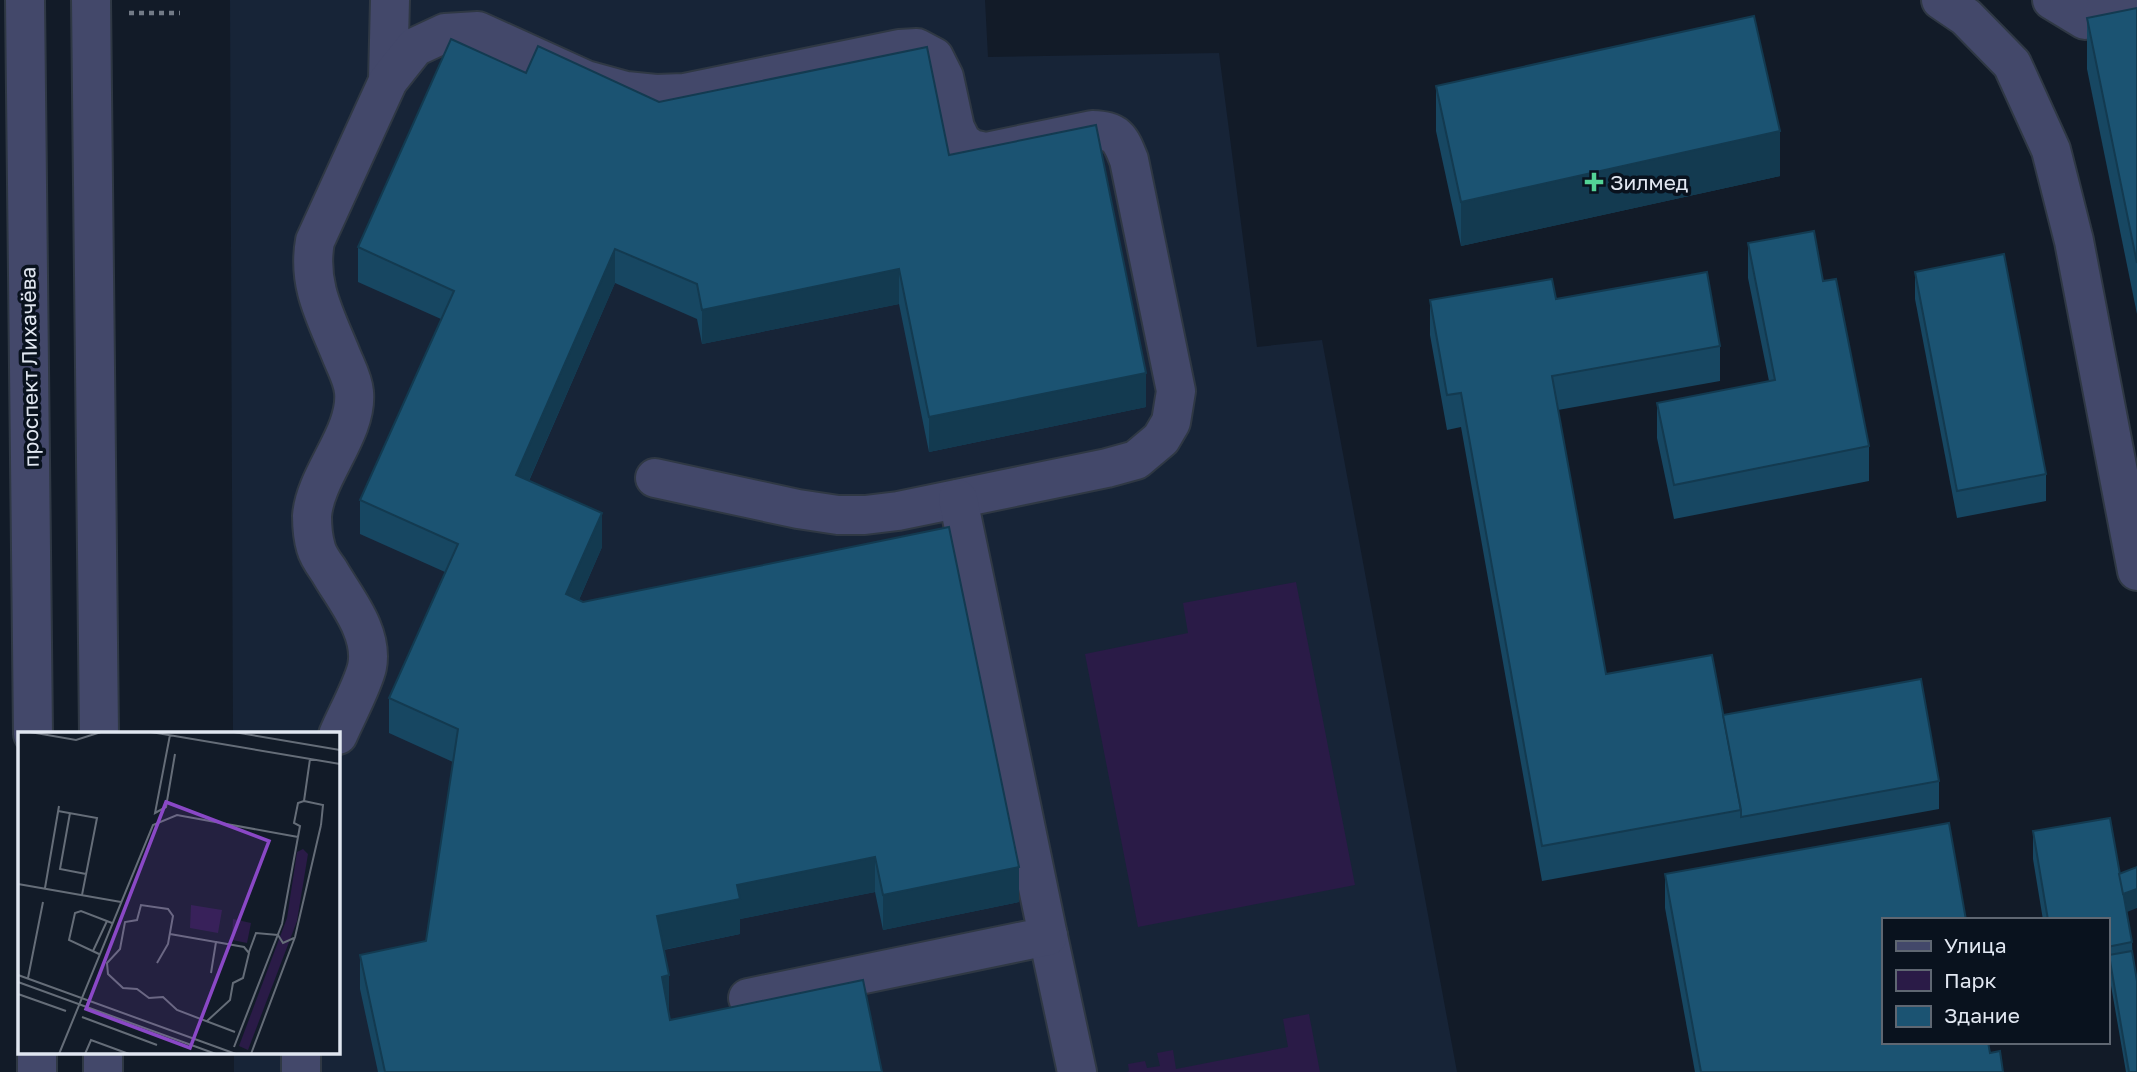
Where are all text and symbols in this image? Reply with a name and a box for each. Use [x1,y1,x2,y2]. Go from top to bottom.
place label: Зилмед [1610,169,1689,195]
marker: Зилмед [1584,172,1604,192]
street label: проспект Лихачёва [14,267,44,467]
inset map [18,732,340,1054]
legend [1882,918,2109,1044]
text: Улица [1944,932,2007,958]
text: Парк [1944,967,1997,993]
text: Здание [1944,1002,2020,1028]

